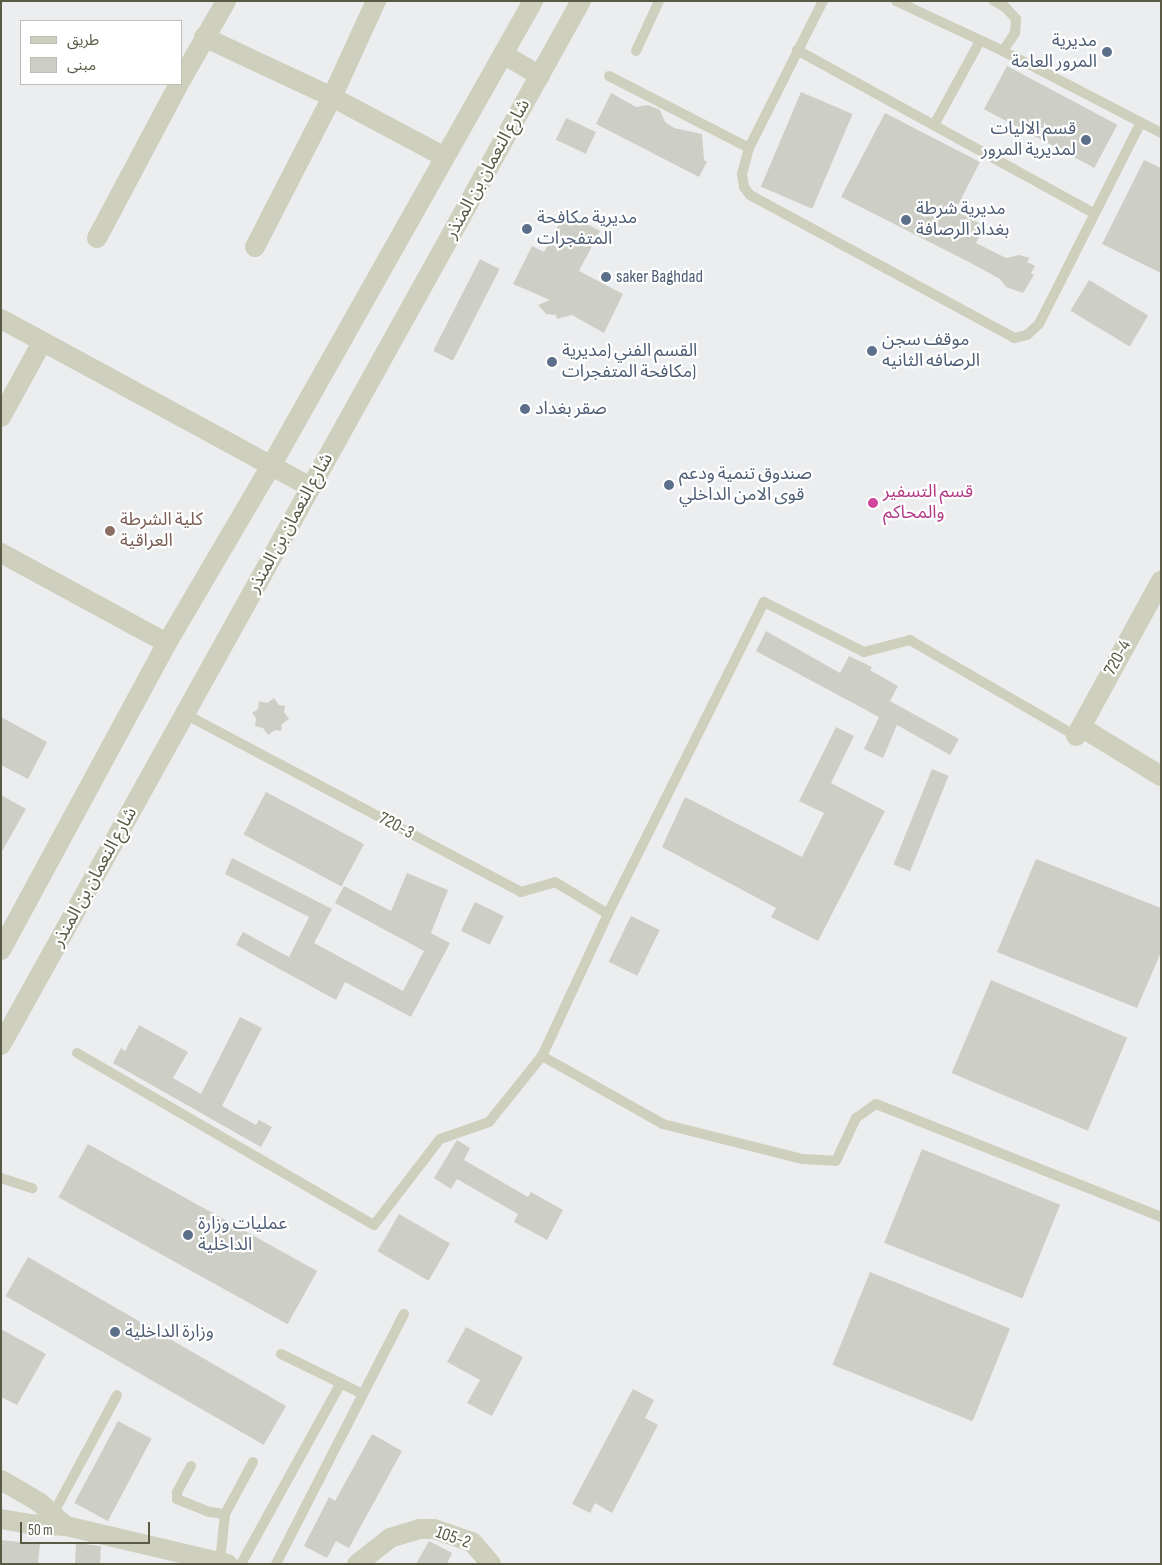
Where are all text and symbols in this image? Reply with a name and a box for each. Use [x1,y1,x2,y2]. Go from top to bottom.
legend [20,20,182,85]
text: طريق [67,31,99,50]
place label: مديرية المرور العامة [1011,31,1097,74]
marker: مديرية المرور العامة [1101,46,1113,58]
text: مبنى [67,56,96,75]
street label: شارع النعمان بن المنذر [441,96,535,242]
place label: قسم الاليات لمديرية المرور [981,119,1076,162]
marker: قسم الاليات لمديرية المرور [1080,134,1092,146]
place label: مديرية شرطة بغداد الرصافة [916,199,1009,242]
place label: مديرية مكافحة المتفجرات [537,208,637,250]
marker: مديرية شرطة بغداد الرصافة [900,214,912,226]
marker: مديرية مكافحة المتفجرات [521,223,533,235]
place label: saker Baghdad [616,266,703,288]
marker: saker Baghdad [600,271,612,283]
place label: موقف سجن الرصافه الثانيه [882,330,980,372]
place label: القسم الفني (مديرية مكافحة المتفجرات) [562,341,697,384]
marker: موقف سجن الرصافه الثانيه [866,345,878,357]
marker: القسم الفني (مديرية مكافحة المتفجرات) [546,356,558,368]
place label: صقر بغداد [535,398,607,420]
marker: صقر بغداد [519,403,531,415]
street label: شارع النعمان بن المنذر [244,450,338,596]
place label: صندوق تنمية ودعم قوى الامن الداخلي [679,464,812,506]
marker: صندوق تنمية ودعم قوى الامن الداخلي [663,479,675,491]
place label: قسم التسفير والمحاكم [883,482,973,524]
marker: قسم التسفير والمحاكم [867,497,879,509]
place label: كلية الشرطة العراقية [120,510,203,552]
marker: كلية الشرطة العراقية [104,525,116,537]
street label: 720-4 [1100,637,1136,679]
street label: شارع النعمان بن المنذر [48,804,142,950]
street label: 720-3 [375,808,417,844]
place label: عمليات وزارة الداخلية [198,1214,287,1256]
marker: عمليات وزارة الداخلية [182,1229,194,1241]
place label: وزارة الداخلية [125,1321,214,1343]
marker: وزارة الداخلية [109,1326,121,1338]
scale bar [22,1512,152,1544]
text: 50 m [28,1521,53,1540]
street label: 105-2 [433,1522,473,1554]

